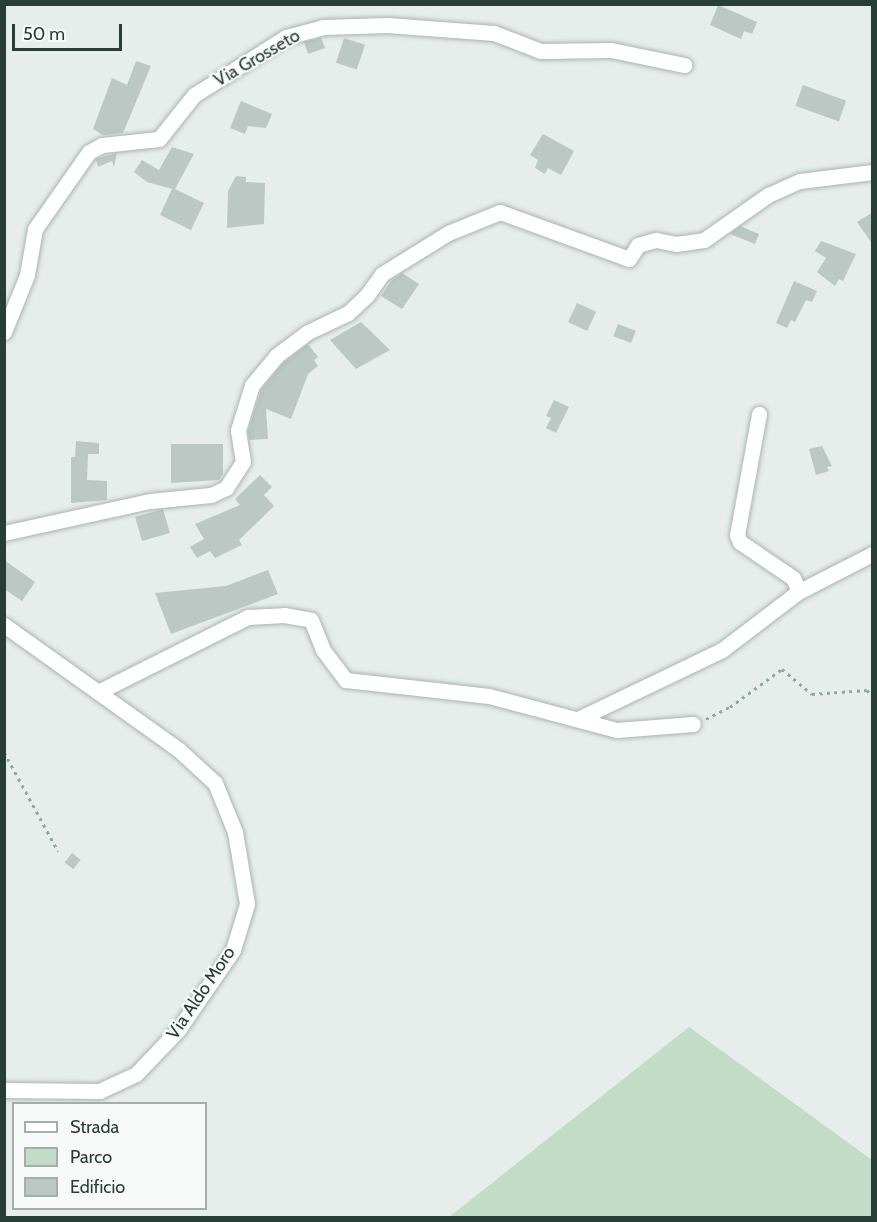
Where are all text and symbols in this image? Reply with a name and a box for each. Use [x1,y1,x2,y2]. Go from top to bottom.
scale bar [15,12,124,50]
text: 50 m [23,23,65,45]
street label: Via Grosseto [210,25,304,91]
street label: Via Aldo Moro [162,943,240,1043]
legend [12,1102,207,1210]
text: Strada [70,1116,119,1138]
text: Parco [70,1146,112,1168]
text: Edificio [70,1176,125,1198]

